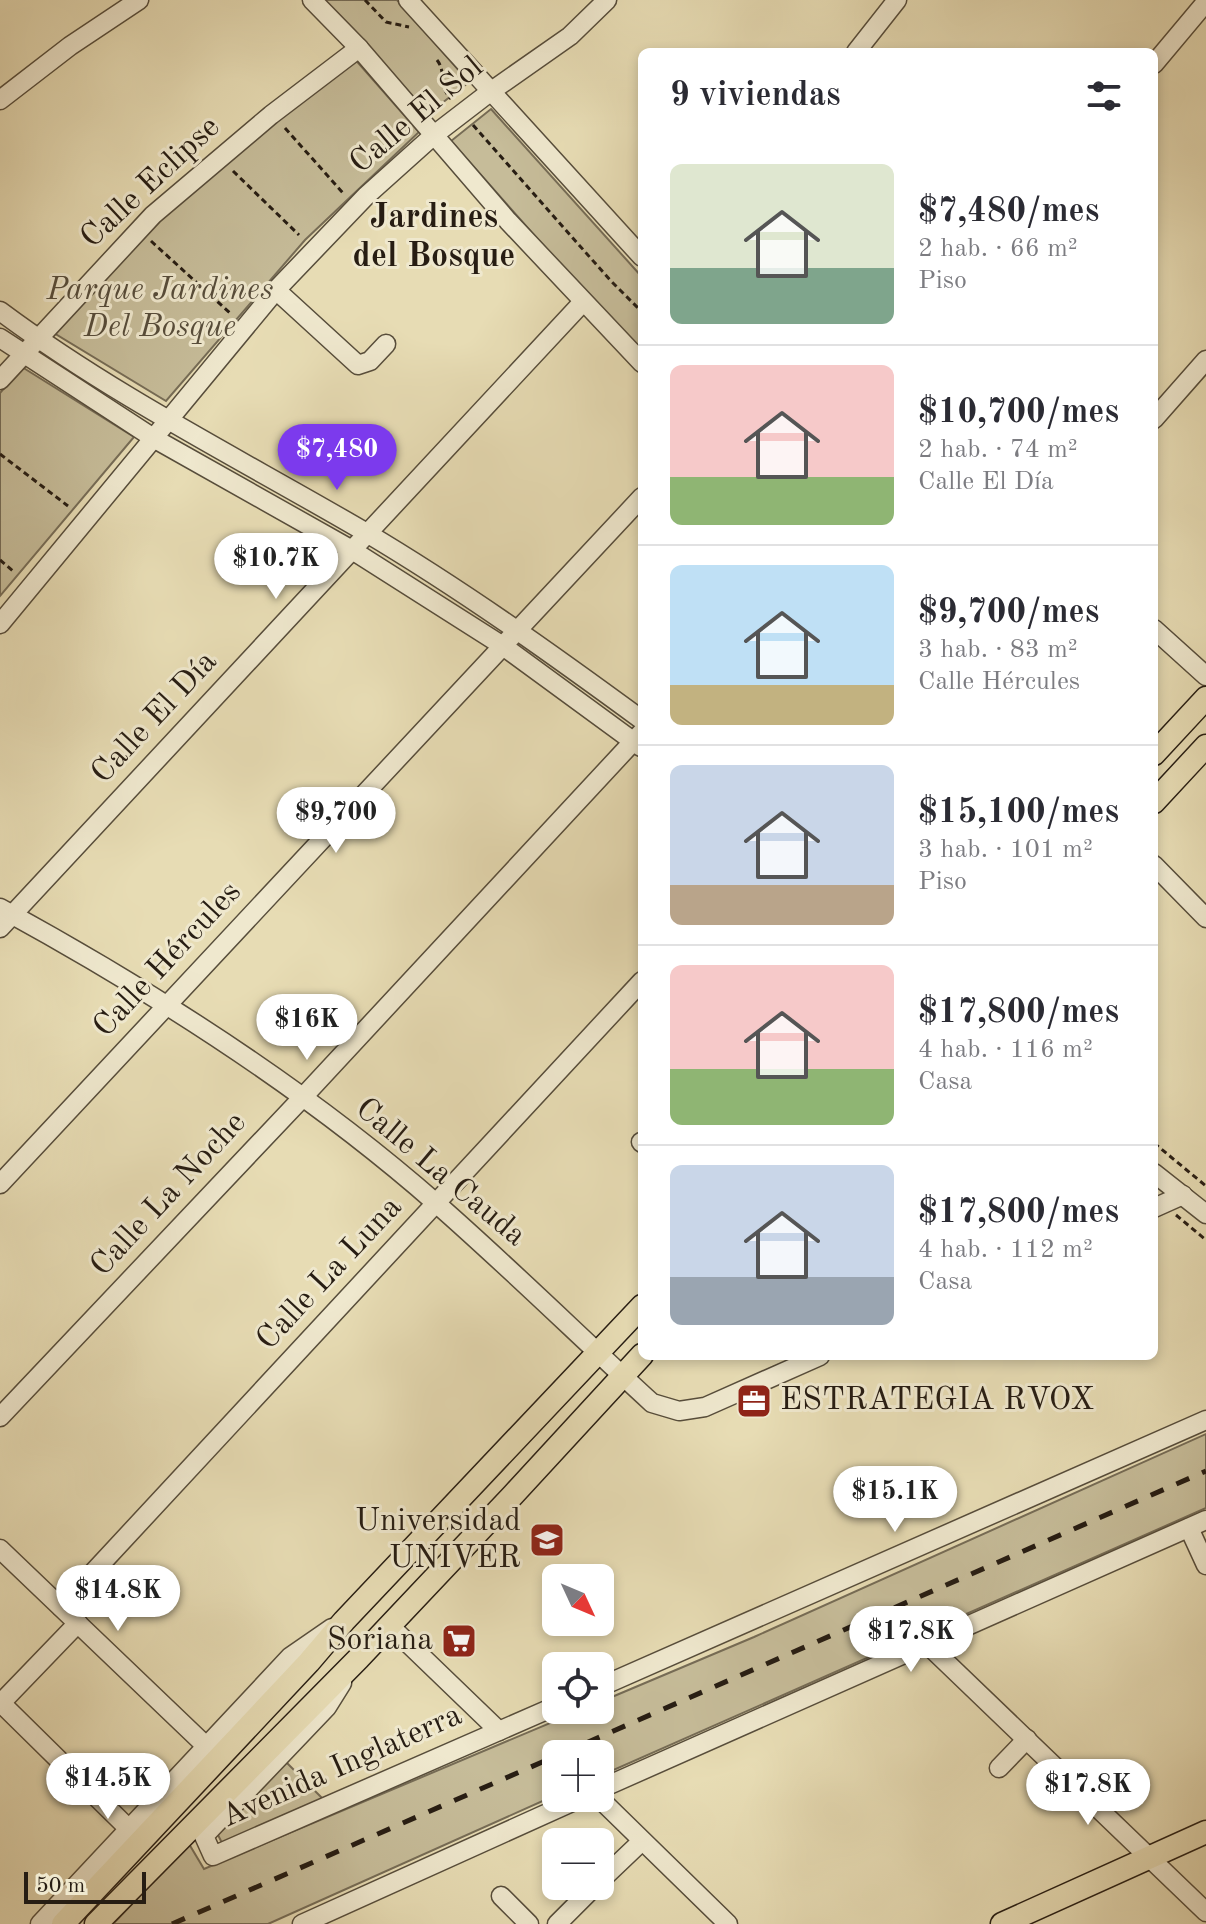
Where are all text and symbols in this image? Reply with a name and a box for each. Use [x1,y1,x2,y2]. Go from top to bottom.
street label: Calle El Sol [345,52,489,180]
icon: filters [1082,74,1126,118]
text: 9 viviendas [670,79,841,113]
street label: Calle Eclipse [75,111,227,255]
text: $7,480/mes [918,195,1099,229]
icon: home [734,196,830,292]
district label: Jardines del Bosque [353,201,515,274]
text: 2 hab. · 66 m² [918,236,1078,262]
text: Piso [918,268,967,294]
park label: Parque Jardines Del Bosque [46,275,273,344]
text: $10,700/mes [918,396,1119,430]
icon: home [734,397,830,493]
pin: $7,480 [272,424,402,492]
text: $7,480 [296,437,378,463]
text: 2 hab. · 74 m² [918,437,1078,463]
text: Calle El Día [918,469,1054,495]
pin: $10.7K [211,533,341,601]
text: $10.7K [232,546,320,572]
text: $9,700/mes [918,596,1099,630]
icon: home [734,597,830,693]
text: 3 hab. · 83 m² [918,637,1078,663]
street label: Calle El Día [86,646,224,790]
text: Calle Hércules [918,669,1080,695]
pin: $9,700 [271,787,401,855]
text: $15,100/mes [918,796,1119,830]
icon: home [734,797,830,893]
text: $9,700 [295,800,377,826]
text: 3 hab. · 101 m² [918,837,1093,863]
text: Piso [918,869,967,895]
street label: Calle Hércules [88,876,248,1044]
pin: $16K [260,994,354,1062]
text: $17,800/mes [918,996,1119,1030]
icon: home [734,997,830,1093]
text: $16K [274,1007,340,1033]
text: 4 hab. · 116 m² [918,1037,1093,1063]
text: Casa [918,1069,972,1095]
street label: Calle La Cauda [349,1093,531,1253]
street label: Calle La Noche [85,1107,253,1283]
street label: Calle La Luna [251,1191,409,1357]
text: $17,800/mes [918,1196,1119,1230]
icon: home [734,1197,830,1293]
text: 4 hab. · 112 m² [918,1237,1093,1263]
text: Casa [918,1269,972,1295]
office icon: ESTRATEGIA RVOX [735,1382,773,1420]
place label: ESTRATEGIA RVOX [780,1385,1094,1417]
pin: $15.1K [830,1466,960,1534]
text: $15.1K [851,1479,939,1505]
place label: Universidad UNIVER [355,1506,521,1575]
school or university icon: Universidad UNIVER [528,1521,566,1559]
north arrow [542,1564,614,1636]
map controls [542,1564,614,1900]
pin: $14.8K [53,1565,183,1633]
text: $14.8K [74,1578,162,1604]
pin: $17.8K [846,1606,976,1674]
text: $17.8K [867,1619,955,1645]
supermarket icon: Soriana [440,1622,478,1660]
place label: Soriana [327,1625,433,1657]
button: locate [542,1652,614,1724]
street label: Avenida Inglaterra [217,1700,467,1834]
button: + [542,1740,614,1812]
pin: $14.5K [43,1753,173,1821]
pin: $17.8K [1023,1759,1153,1827]
text: $14.5K [64,1766,152,1792]
text: $17.8K [1044,1772,1132,1798]
button: − [542,1828,614,1900]
scale bar [24,1868,146,1904]
text: 50 m [36,1875,85,1897]

